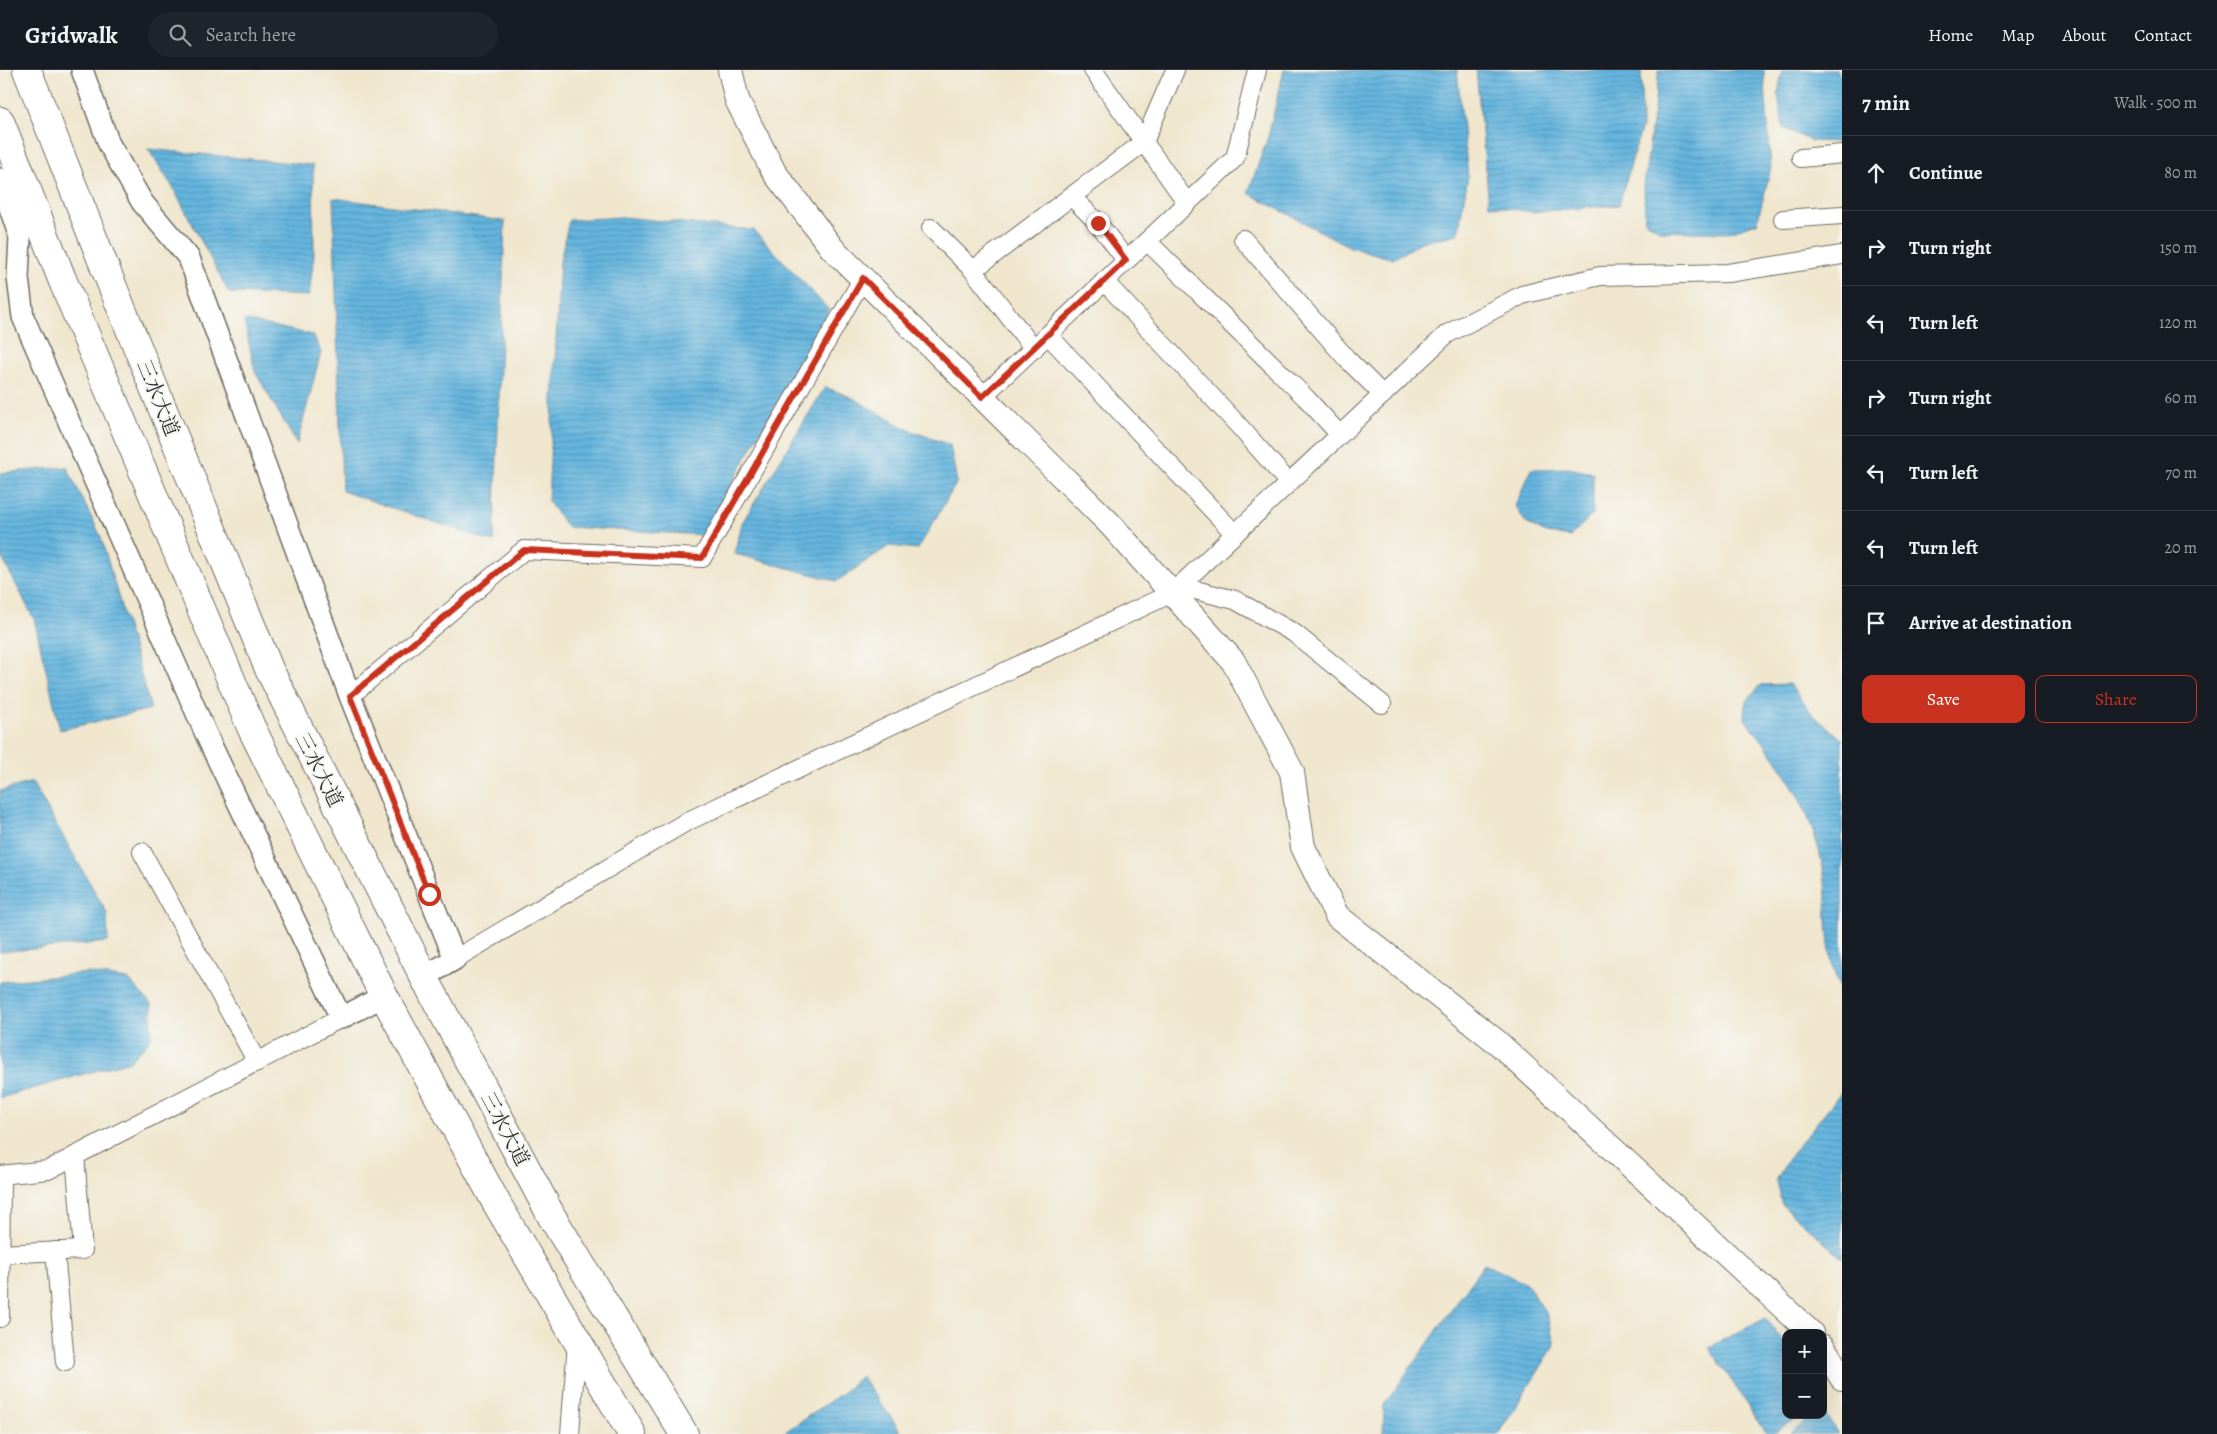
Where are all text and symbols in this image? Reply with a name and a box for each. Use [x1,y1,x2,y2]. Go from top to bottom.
search box [148,12,498,57]
text: Gridwalk [25,19,118,51]
icon: search [166,21,194,49]
text: Search here [206,22,296,48]
text: Home [1928,23,1973,47]
text: Map [2001,23,2034,47]
text: About [2062,23,2106,47]
text: Contact [2134,23,2192,47]
text: 7 min [1862,89,1910,117]
text: Walk · 500 m [2114,92,2197,114]
icon: ahead [1862,159,1890,187]
text: Continue [1909,160,1983,186]
text: 80 m [2164,162,2197,184]
route end [1087,212,1110,235]
icon: right [1862,234,1890,262]
text: Turn right [1909,235,1991,261]
text: 150 m [2160,237,2197,259]
icon: left [1862,309,1890,337]
text: Turn left [1909,310,1978,336]
text: 120 m [2159,312,2197,334]
street label: 三水大道 [130,356,186,440]
icon: right [1862,384,1890,412]
text: Turn right [1909,385,1991,411]
text: 60 m [2165,387,2197,409]
icon: left [1862,459,1890,487]
text: Turn left [1909,460,1978,486]
text: 70 m [2165,462,2197,484]
icon: left [1862,534,1890,562]
text: Turn left [1909,535,1978,561]
text: 20 m [2164,537,2197,559]
icon: arrive [1862,609,1890,637]
text: Arrive at destination [1909,610,2072,636]
button: Save [1862,675,2025,723]
button: Share [2035,675,2197,723]
street label: 三水大道 [289,728,349,812]
route start [418,883,441,906]
street label: 三水大道 [474,1087,536,1171]
map controls [1782,1329,1827,1419]
button: + [1782,1329,1827,1374]
button: − [1782,1374,1827,1419]

